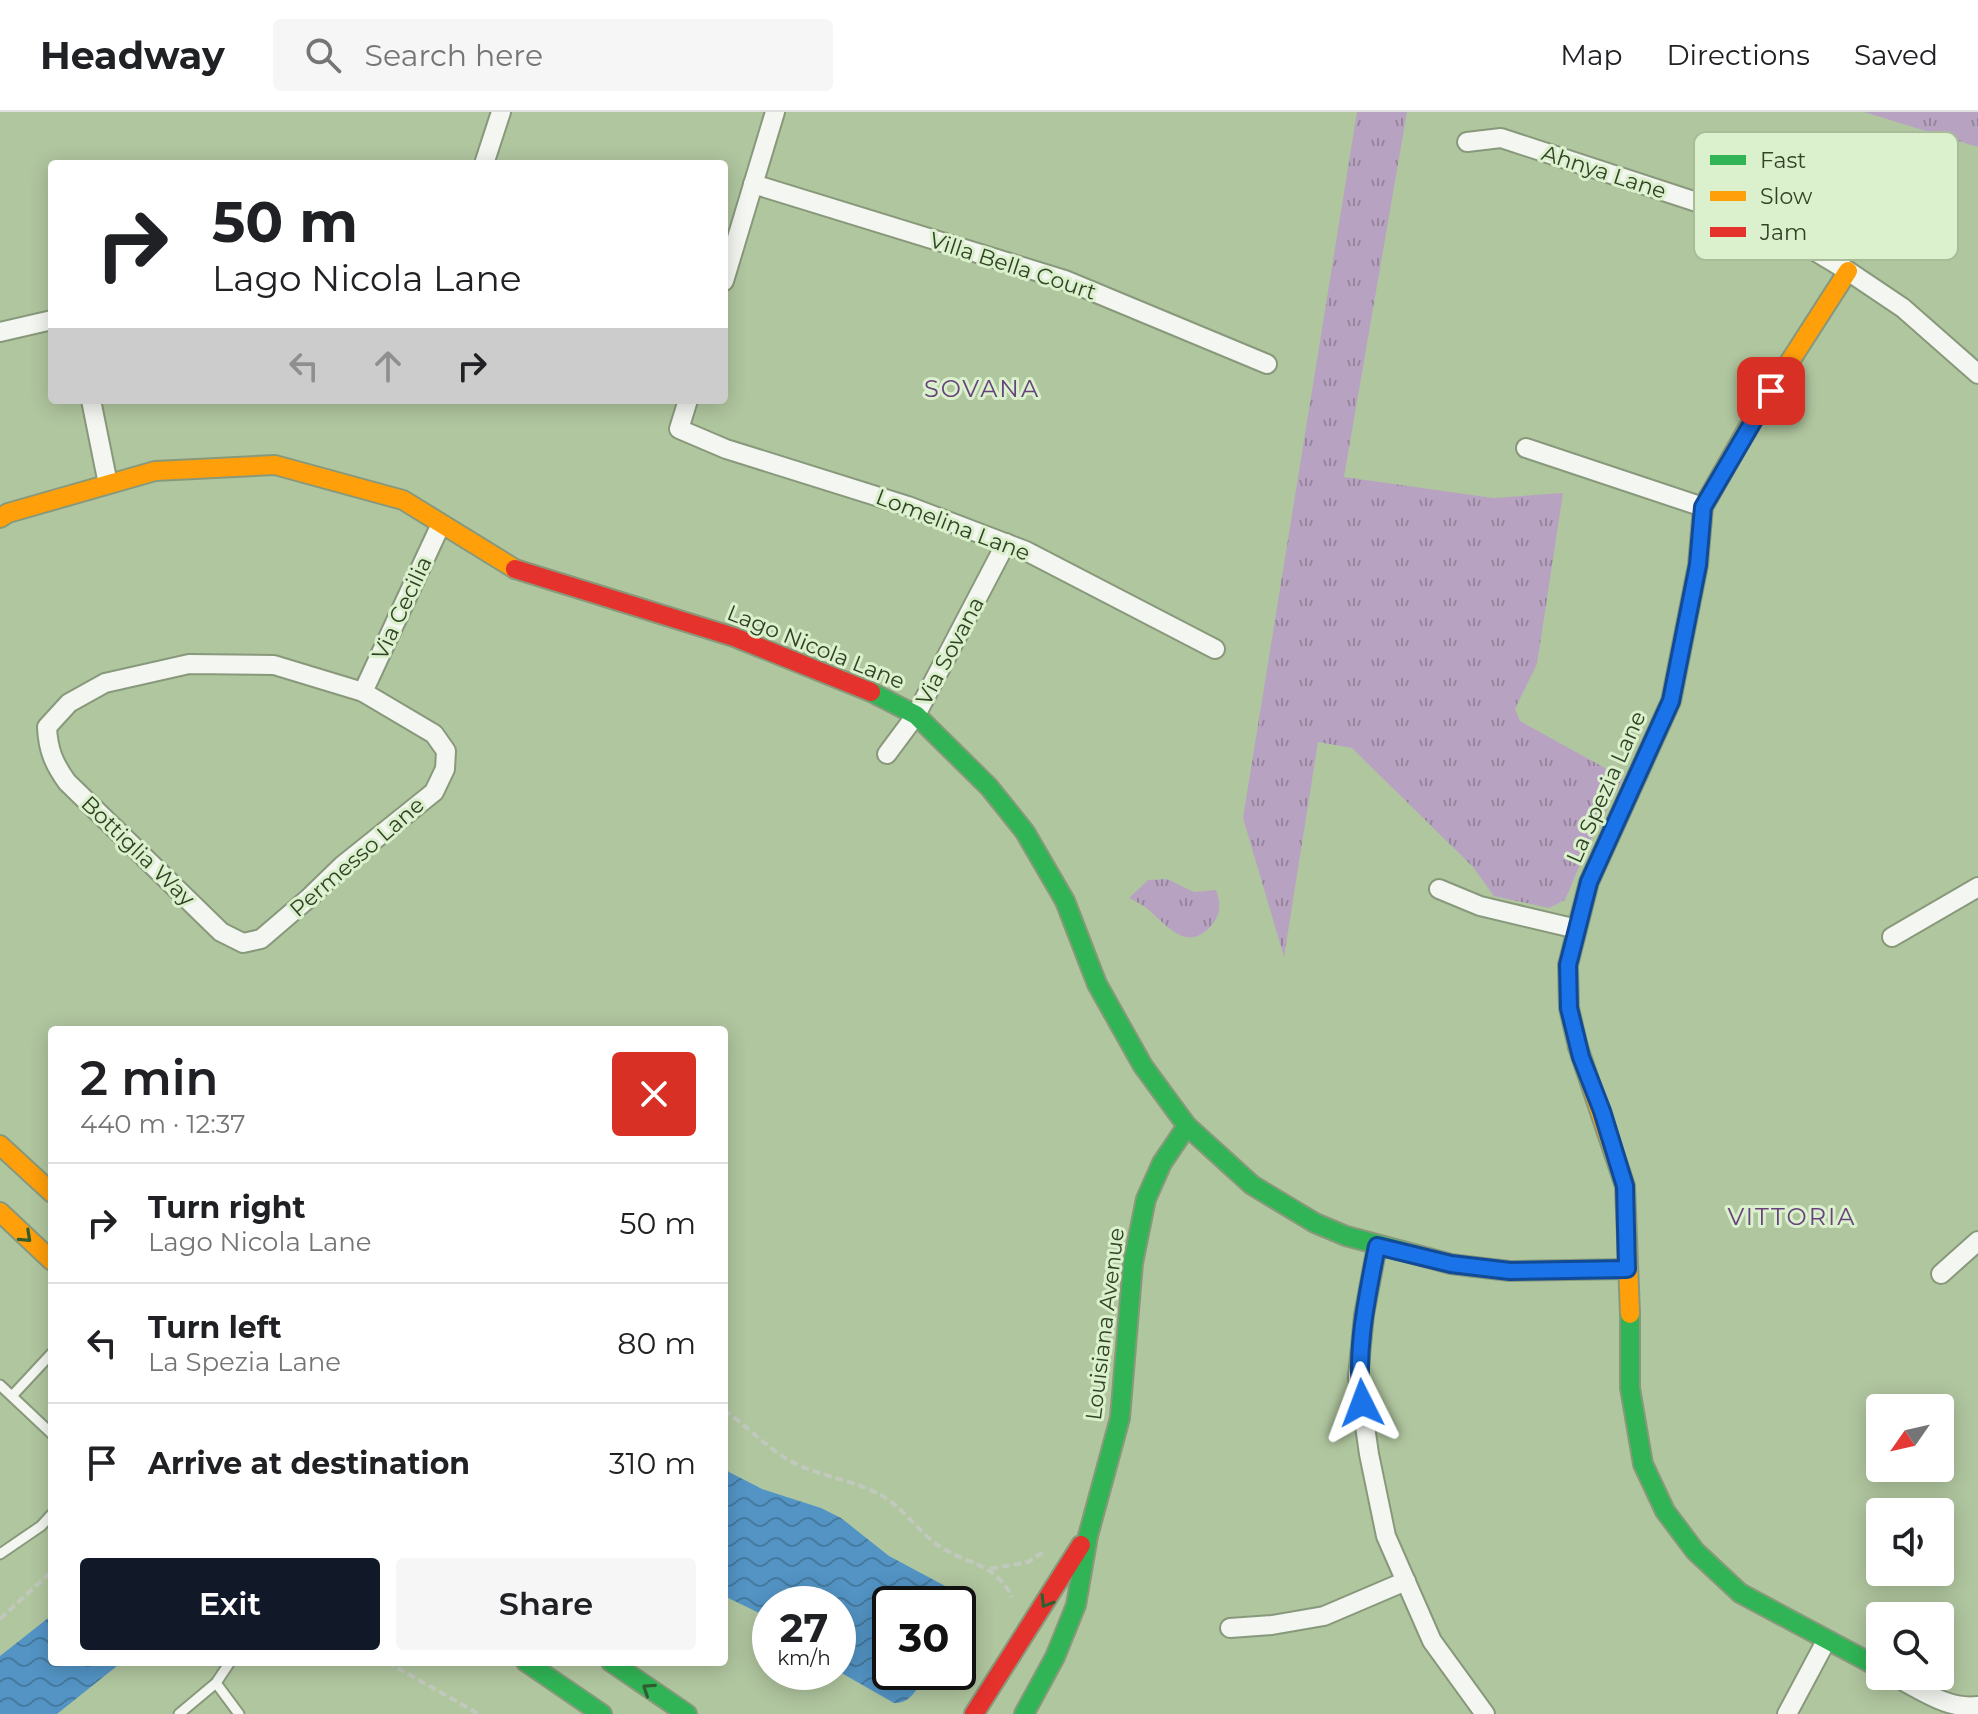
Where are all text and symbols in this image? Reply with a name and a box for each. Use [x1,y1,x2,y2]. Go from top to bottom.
search box [273,19,833,91]
text: Headway [40,32,225,79]
icon: search [301,33,345,77]
text: Search here [365,37,543,74]
text: Map [1560,38,1622,72]
text: Directions [1666,38,1810,72]
text: Saved [1854,38,1938,72]
legend [1694,132,1958,260]
street label: Ahnya Lane [1538,139,1670,205]
text: Fast [1760,147,1806,174]
text: Slow [1760,183,1813,210]
text: 50 m [212,188,358,256]
icon: right [80,192,184,296]
text: Jam [1759,219,1807,246]
street label: Villa Bella Court [926,226,1100,306]
text: Lago Nicola Lane [212,256,521,300]
icon: left [282,344,326,388]
icon: ahead [366,344,410,388]
icon: right [450,344,494,388]
pin [1737,357,1805,425]
icon: arrive [1749,369,1793,413]
district label: SOVANA [924,374,1040,403]
street label: Lomelina Lane [872,483,1034,567]
street label: Via Cecilia [366,552,438,664]
street label: Via Sovana [910,592,990,710]
street label: Lago Nicola Lane [723,599,909,695]
street label: La Spezia Lane [1560,707,1652,867]
street label: Bottiglia Way [76,790,200,912]
street label: Permesso Lane [284,791,430,923]
text: 2 min [80,1049,218,1107]
button: close [612,1052,696,1136]
text: 440 m · 12:37 [80,1108,245,1140]
text: Turn right [148,1189,305,1226]
icon: right [80,1201,124,1245]
district label: VITTORIA [1727,1202,1857,1231]
text: 50 m [619,1205,696,1242]
text: Lago Nicola Lane [148,1226,372,1258]
street label: Louisiana Avenue [1080,1226,1130,1422]
one-way arrow [17,1227,31,1242]
text: Turn left [148,1309,281,1346]
icon: left [80,1321,124,1365]
text: 80 m [617,1325,696,1362]
text: La Spezia Lane [148,1346,341,1378]
position arrow [1320,1361,1404,1445]
north arrow [1866,1394,1954,1482]
map controls [1866,1394,1954,1690]
icon: arrive [80,1441,124,1485]
text: Arrive at destination [148,1445,470,1482]
text: 310 m [609,1445,696,1482]
button: sound [1866,1498,1954,1586]
button: Exit [80,1558,380,1650]
button: Share [396,1558,696,1650]
speed limit sign: 30 [872,1586,976,1690]
one-way arrow [1041,1593,1056,1607]
button: search [1866,1602,1954,1690]
text: 27 [780,1603,828,1652]
text: km/h [777,1646,831,1670]
one-way arrow [643,1683,657,1698]

